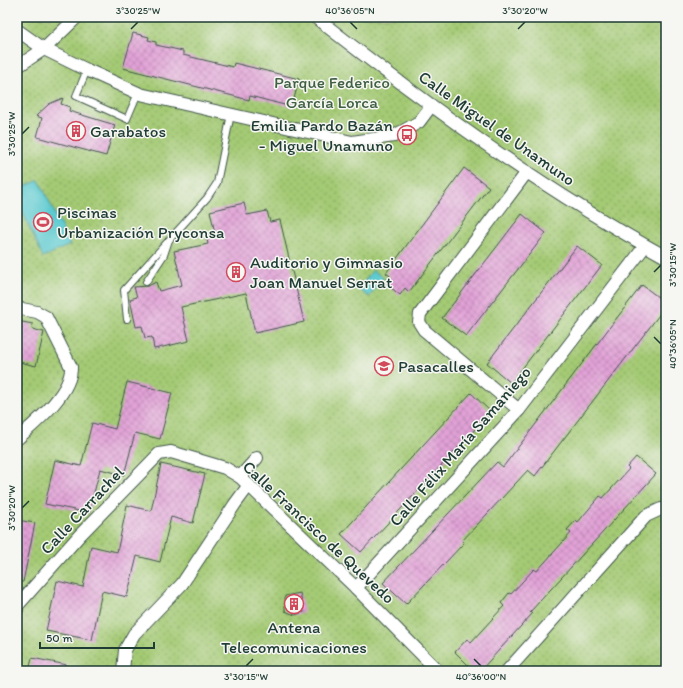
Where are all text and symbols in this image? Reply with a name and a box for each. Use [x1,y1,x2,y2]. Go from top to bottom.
text: 3°30'25"W [116,4,161,17]
text: 40°36'05"N [325,4,375,17]
text: 3°30'20"W [502,4,548,17]
street label: Calle Miguel de Unamuno [415,66,579,190]
park label: Parque Federico García Lorca [274,72,390,112]
text: 3°30'25"W [5,111,18,156]
place label: Emilia Pardo Bazán - Miguel Unamuno [251,115,393,155]
building icon: Garabatos [65,120,87,142]
place label: Garabatos [90,121,166,141]
bus stop icon: Emilia Pardo Bazán - Miguel Unamuno [396,124,418,146]
place label: Piscinas Urbanización Pryconsa [57,202,224,242]
sports icon: Piscinas Urbanización Pryconsa [32,211,54,233]
text: 3°30'15"W [666,243,679,287]
place label: Auditorio y Gimnasio Joan Manuel Serrat [250,252,403,292]
building icon: Auditorio y Gimnasio Joan Manuel Serrat [225,261,247,283]
text: 40°36'05"N [666,319,679,369]
school or university icon: Pasacalles [373,355,395,377]
place label: Pasacalles [398,356,474,376]
street label: Calle Félix María Samaniego [385,362,535,530]
street label: Calle Francisco de Quevedo [239,456,399,608]
street label: Calle Carrachel [36,462,128,558]
text: 3°30'20"W [5,485,18,531]
building icon: Antena Telecomunicaciones [283,593,305,615]
place label: Antena Telecomunicaciones [221,617,367,657]
scale bar [40,624,154,650]
text: 50 m [46,631,72,645]
text: 3°30'15"W [224,670,268,683]
text: 40°36'00"N [456,670,506,683]

